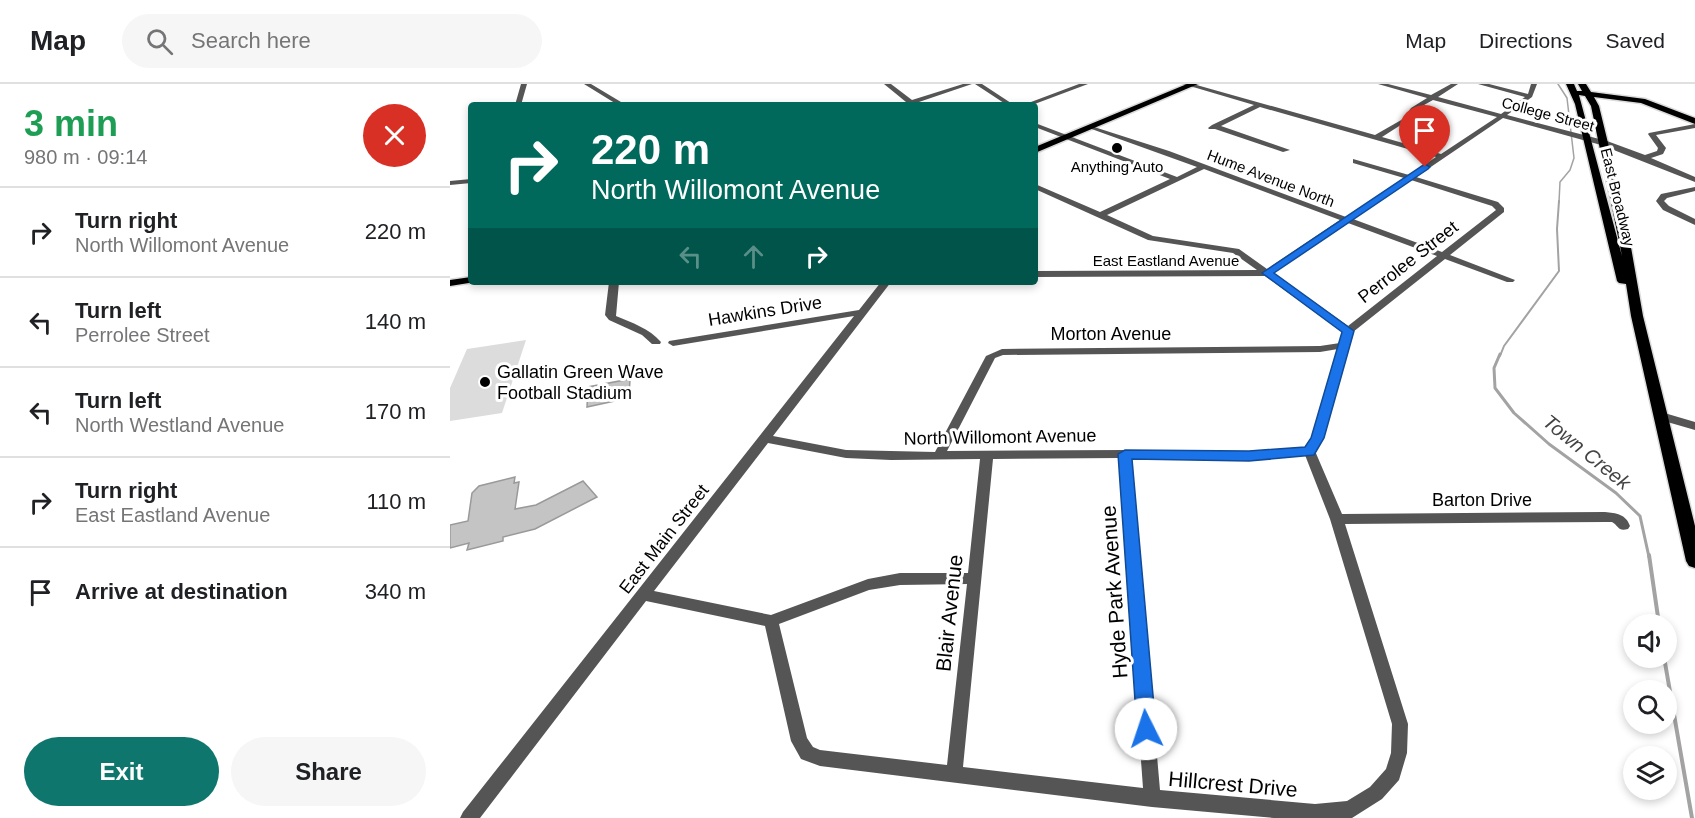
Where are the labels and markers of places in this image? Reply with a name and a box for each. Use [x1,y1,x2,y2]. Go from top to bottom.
pin [1399,105,1450,167]
marker: Anything Auto [1110,141,1124,155]
place label: Anything Auto [1071,158,1163,175]
place label: Gallatin Green Wave Football Stadium [497,362,663,403]
marker: Gallatin Green Wave Football Stadium [478,375,492,389]

